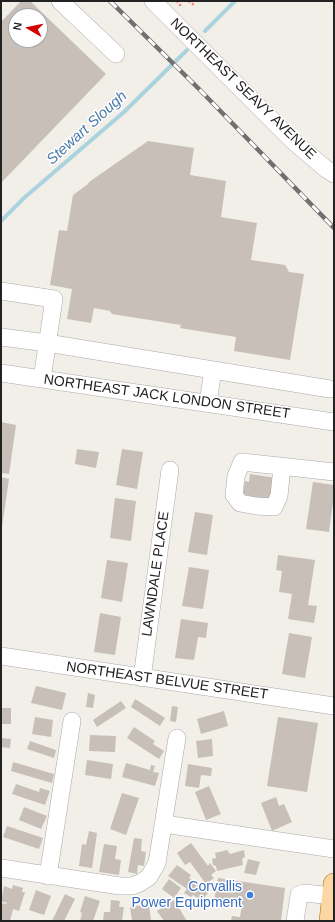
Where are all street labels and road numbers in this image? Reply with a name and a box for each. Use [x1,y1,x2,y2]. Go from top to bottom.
street label: NORTHEAST SEAVY AVENUE [167,15,319,163]
street label: NORTHEAST JACK LONDON STREET [43,371,291,423]
street label: LAWNDALE PLACE [139,510,173,638]
street label: NORTHEAST BELVUE STREET [65,659,269,703]

